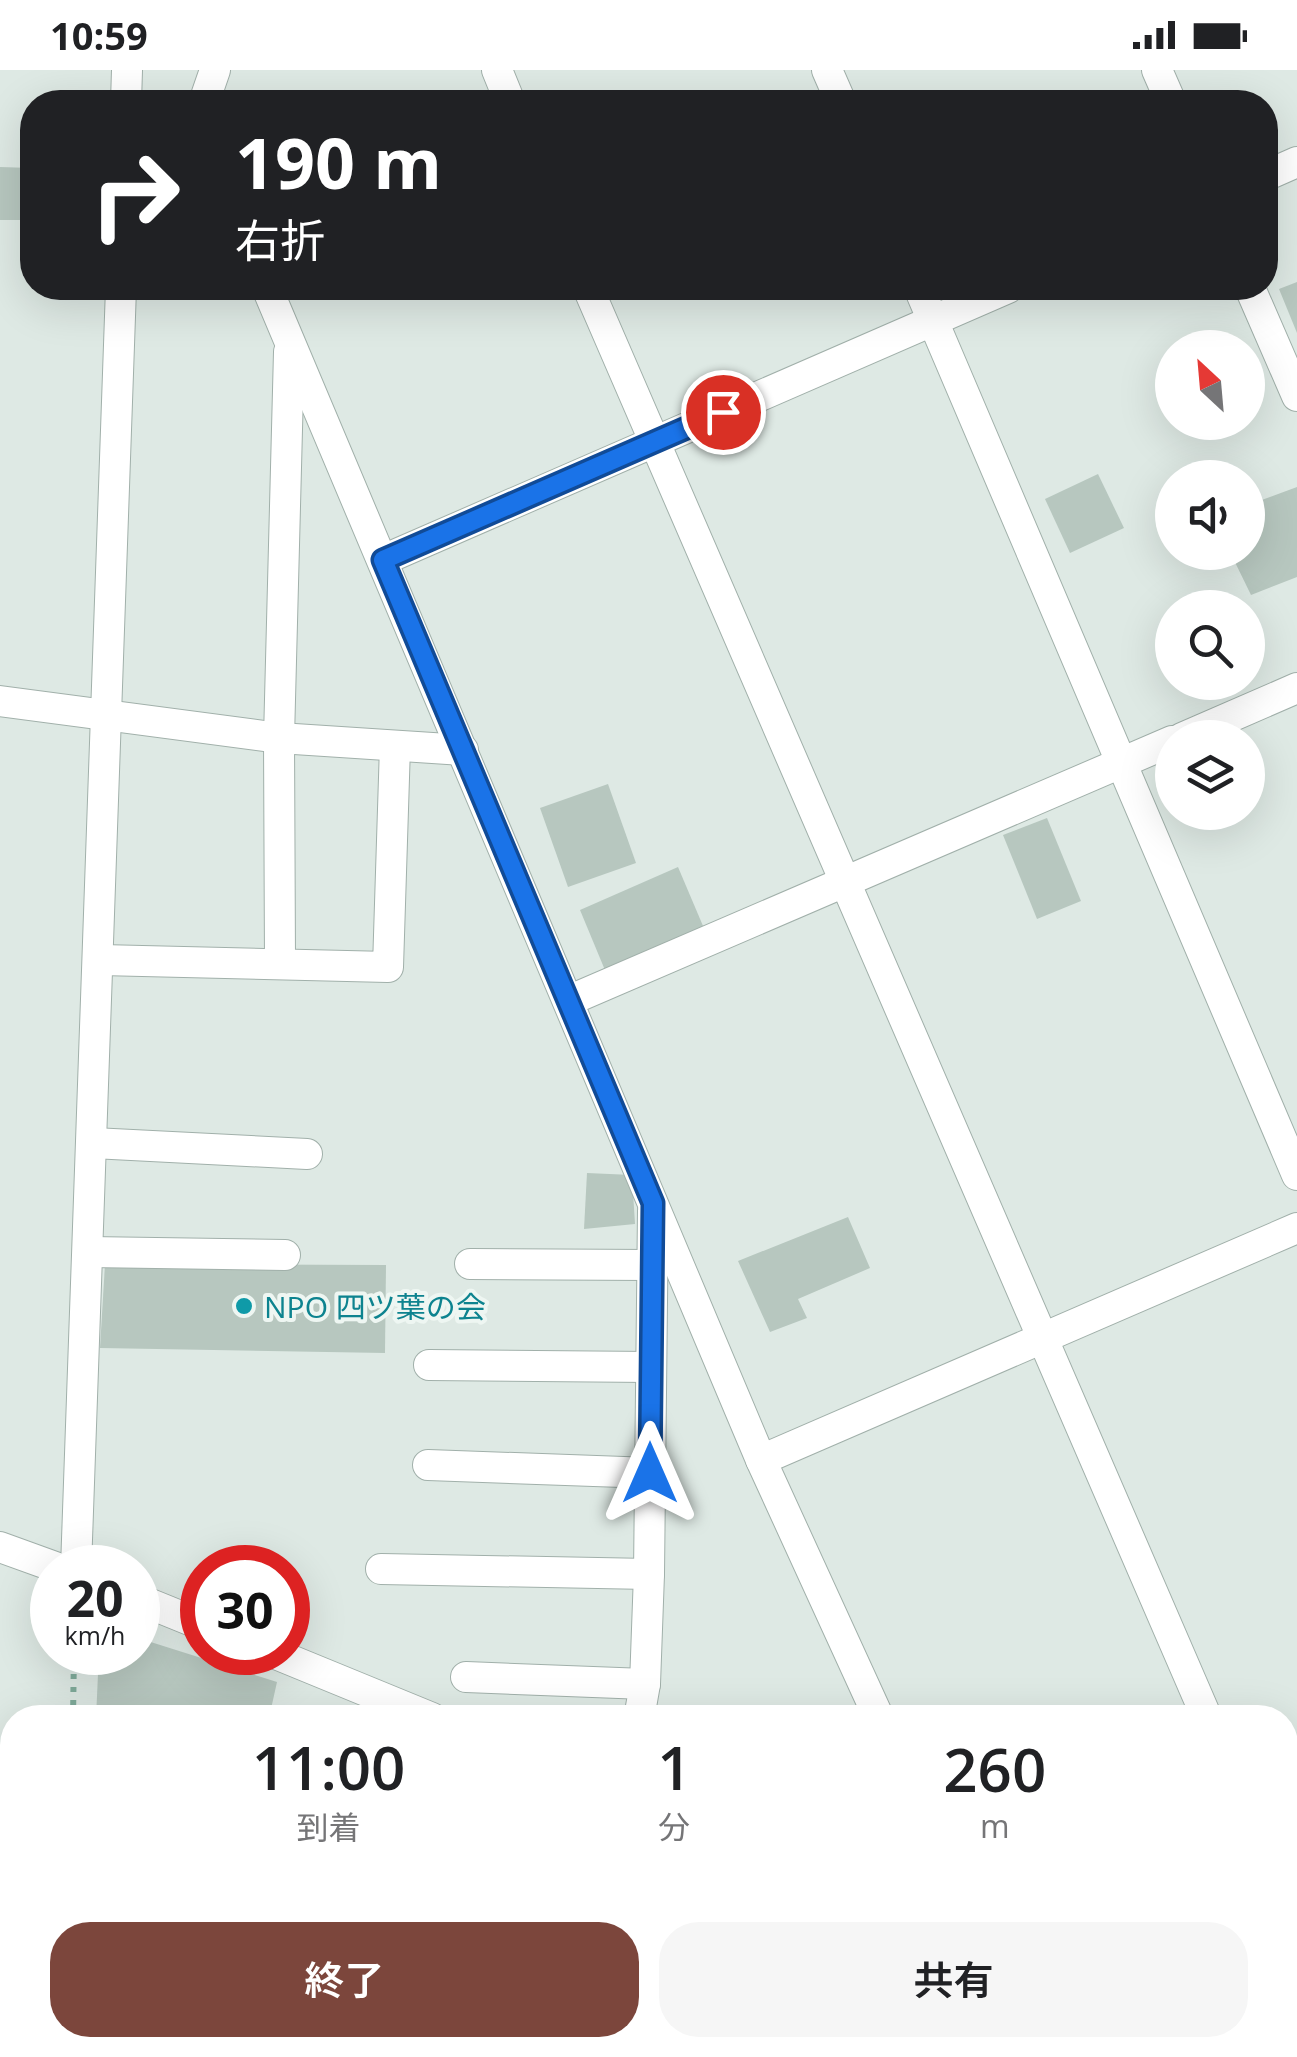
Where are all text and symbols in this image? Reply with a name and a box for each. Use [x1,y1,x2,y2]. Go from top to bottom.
text: 10:59 [50,9,148,61]
text: 190 m [235,114,442,210]
icon: right [70,130,200,260]
text: 右折 [235,209,325,270]
north arrow [1155,330,1265,440]
map controls [1155,330,1265,830]
pin [681,370,766,455]
icon: arrive [696,385,751,440]
button: sound [1155,460,1265,570]
button: search [1155,590,1265,700]
button: layers [1155,720,1265,830]
place label: NPO 四ツ葉の会 [264,1286,486,1327]
marker: NPO 四ツ葉の会 [233,1295,255,1317]
position arrow [598,1421,702,1525]
speed limit sign: 30 [180,1545,310,1675]
text: 20 [66,1564,124,1632]
text: km/h [65,1618,125,1652]
text: 11:00 [252,1726,405,1808]
text: 1 [657,1726,692,1808]
text: 260 [943,1728,1046,1810]
text: m [980,1804,1010,1847]
text: 到着 [297,1805,361,1848]
text: 分 [658,1805,690,1848]
button: 終了 [50,1922,639,2037]
button: 共有 [659,1922,1248,2037]

